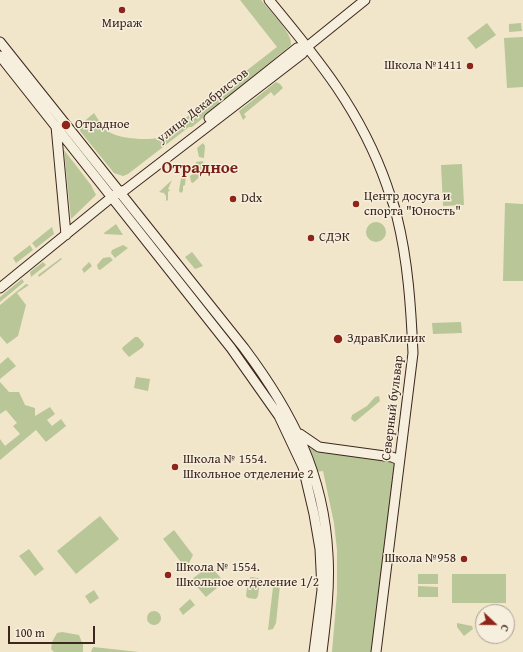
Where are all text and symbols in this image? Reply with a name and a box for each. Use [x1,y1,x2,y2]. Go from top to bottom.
marker: Мираж [117,5,127,15]
place label: Мираж [102,16,142,32]
place label: Школа №1411 [384,58,462,74]
marker: Школа №1411 [465,61,475,71]
street label: улица Декабристов [154,65,252,147]
place label: Отрадное [75,117,130,133]
marker: Отрадное [60,119,72,131]
district label: Отрадное [162,159,238,179]
place label: Центр досуга и спорта "Юность" [364,189,461,220]
place label: Ddx [241,191,262,207]
marker: Ddx [228,194,238,204]
marker: Центр досуга и спорта "Юность" [351,199,361,209]
place label: СДЭК [319,230,350,246]
marker: СДЭК [306,233,316,243]
place label: ЗдравКлиник [347,331,425,347]
marker: ЗдравКлиник [332,333,344,345]
street label: Северный бульвар [379,354,407,462]
place label: Школа № 1554. Школьное отделение 2 [183,452,314,483]
marker: Школа № 1554. Школьное отделение 2 [170,462,180,472]
place label: Школа №958 [384,551,456,567]
marker: Школа №958 [459,554,469,564]
place label: Школа № 1554. Школьное отделение 1/2 [176,560,319,591]
marker: Школа № 1554. Школьное отделение 1/2 [163,570,173,580]
north arrow [475,604,515,644]
scale bar [10,618,97,644]
text: С [497,622,514,634]
text: 100 m [15,624,45,641]

